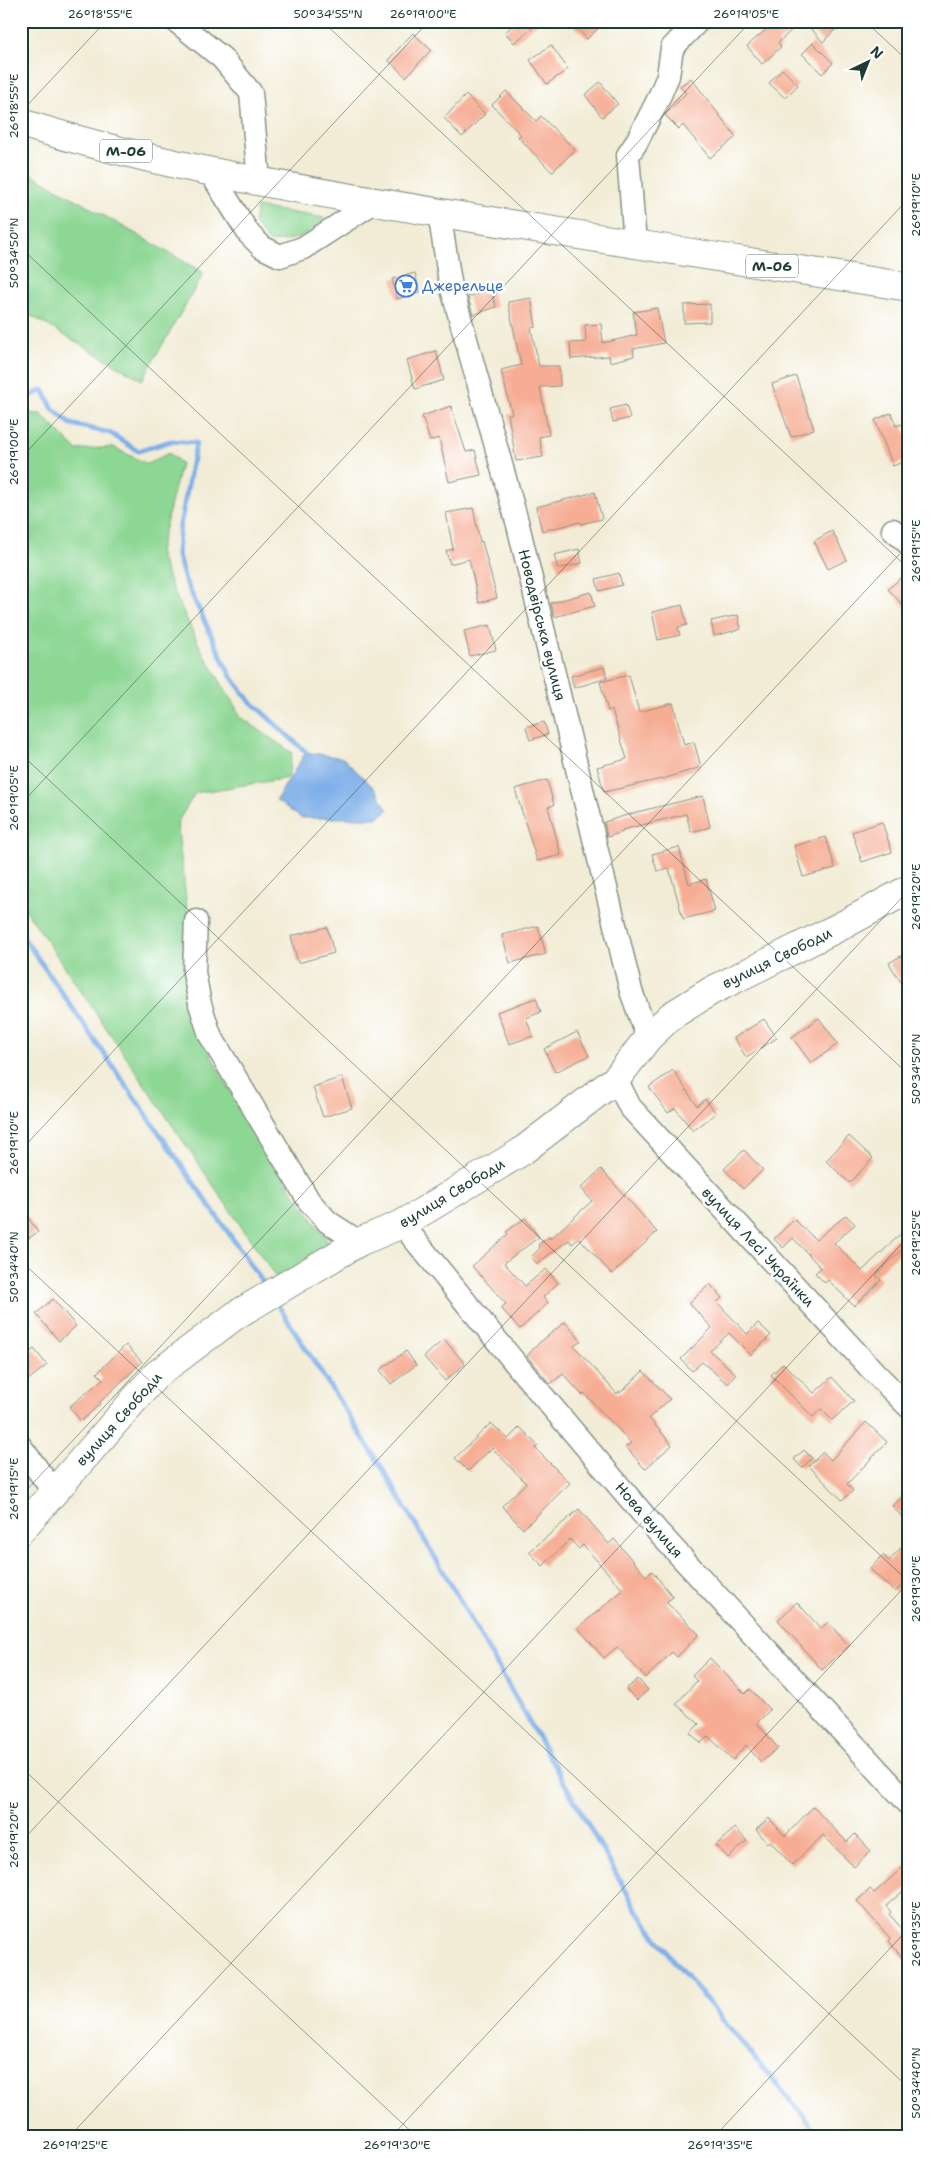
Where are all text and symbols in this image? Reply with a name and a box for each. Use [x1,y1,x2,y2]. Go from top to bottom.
text: 26°18'55"E [67,6,133,22]
text: 50°34'55"N [293,6,363,22]
text: 26°19'00"E [389,6,457,22]
text: 26°19'05"E [713,6,779,22]
north arrow [842,38,892,88]
text: N [867,42,887,63]
text: 26°18'55"E [6,73,22,139]
road number: М-06 [100,140,152,162]
text: 26°19'10"E [908,173,924,237]
text: 50°34'50"N [6,218,22,288]
road number: М-06 [746,255,798,278]
supermarket icon: Джерельце [394,274,418,298]
place label: Джерельце [422,276,504,296]
text: 26°19'00"E [6,418,22,486]
text: 26°19'15"E [908,520,924,582]
street label: Новодвірська вулиця [513,547,571,703]
text: 26°19'05"E [6,765,22,831]
text: 26°19'20"E [908,864,924,930]
street label: вулиця Свободи [719,923,836,993]
text: 50°34'50"N [908,1034,924,1104]
text: 26°19'10"E [6,1111,22,1175]
street label: вулиця Свободи [395,1153,509,1232]
street label: вулиця Лесі Українки [697,1183,819,1311]
text: 26°19'25"E [908,1210,924,1276]
text: 50°34'40"N [6,1231,22,1303]
street label: вулиця Свободи [71,1368,167,1470]
text: 26°19'15"E [6,1458,22,1520]
street label: Нова вулиця [610,1478,688,1562]
text: 26°19'30"E [908,1555,924,1623]
text: 26°19'20"E [6,1802,22,1868]
text: 26°19'35"E [908,1901,924,1967]
text: 50°34'40"N [908,2047,924,2119]
text: 26°19'25"E [42,2137,108,2153]
text: 26°19'30"E [363,2137,431,2153]
text: 26°19'35"E [687,2137,753,2153]

